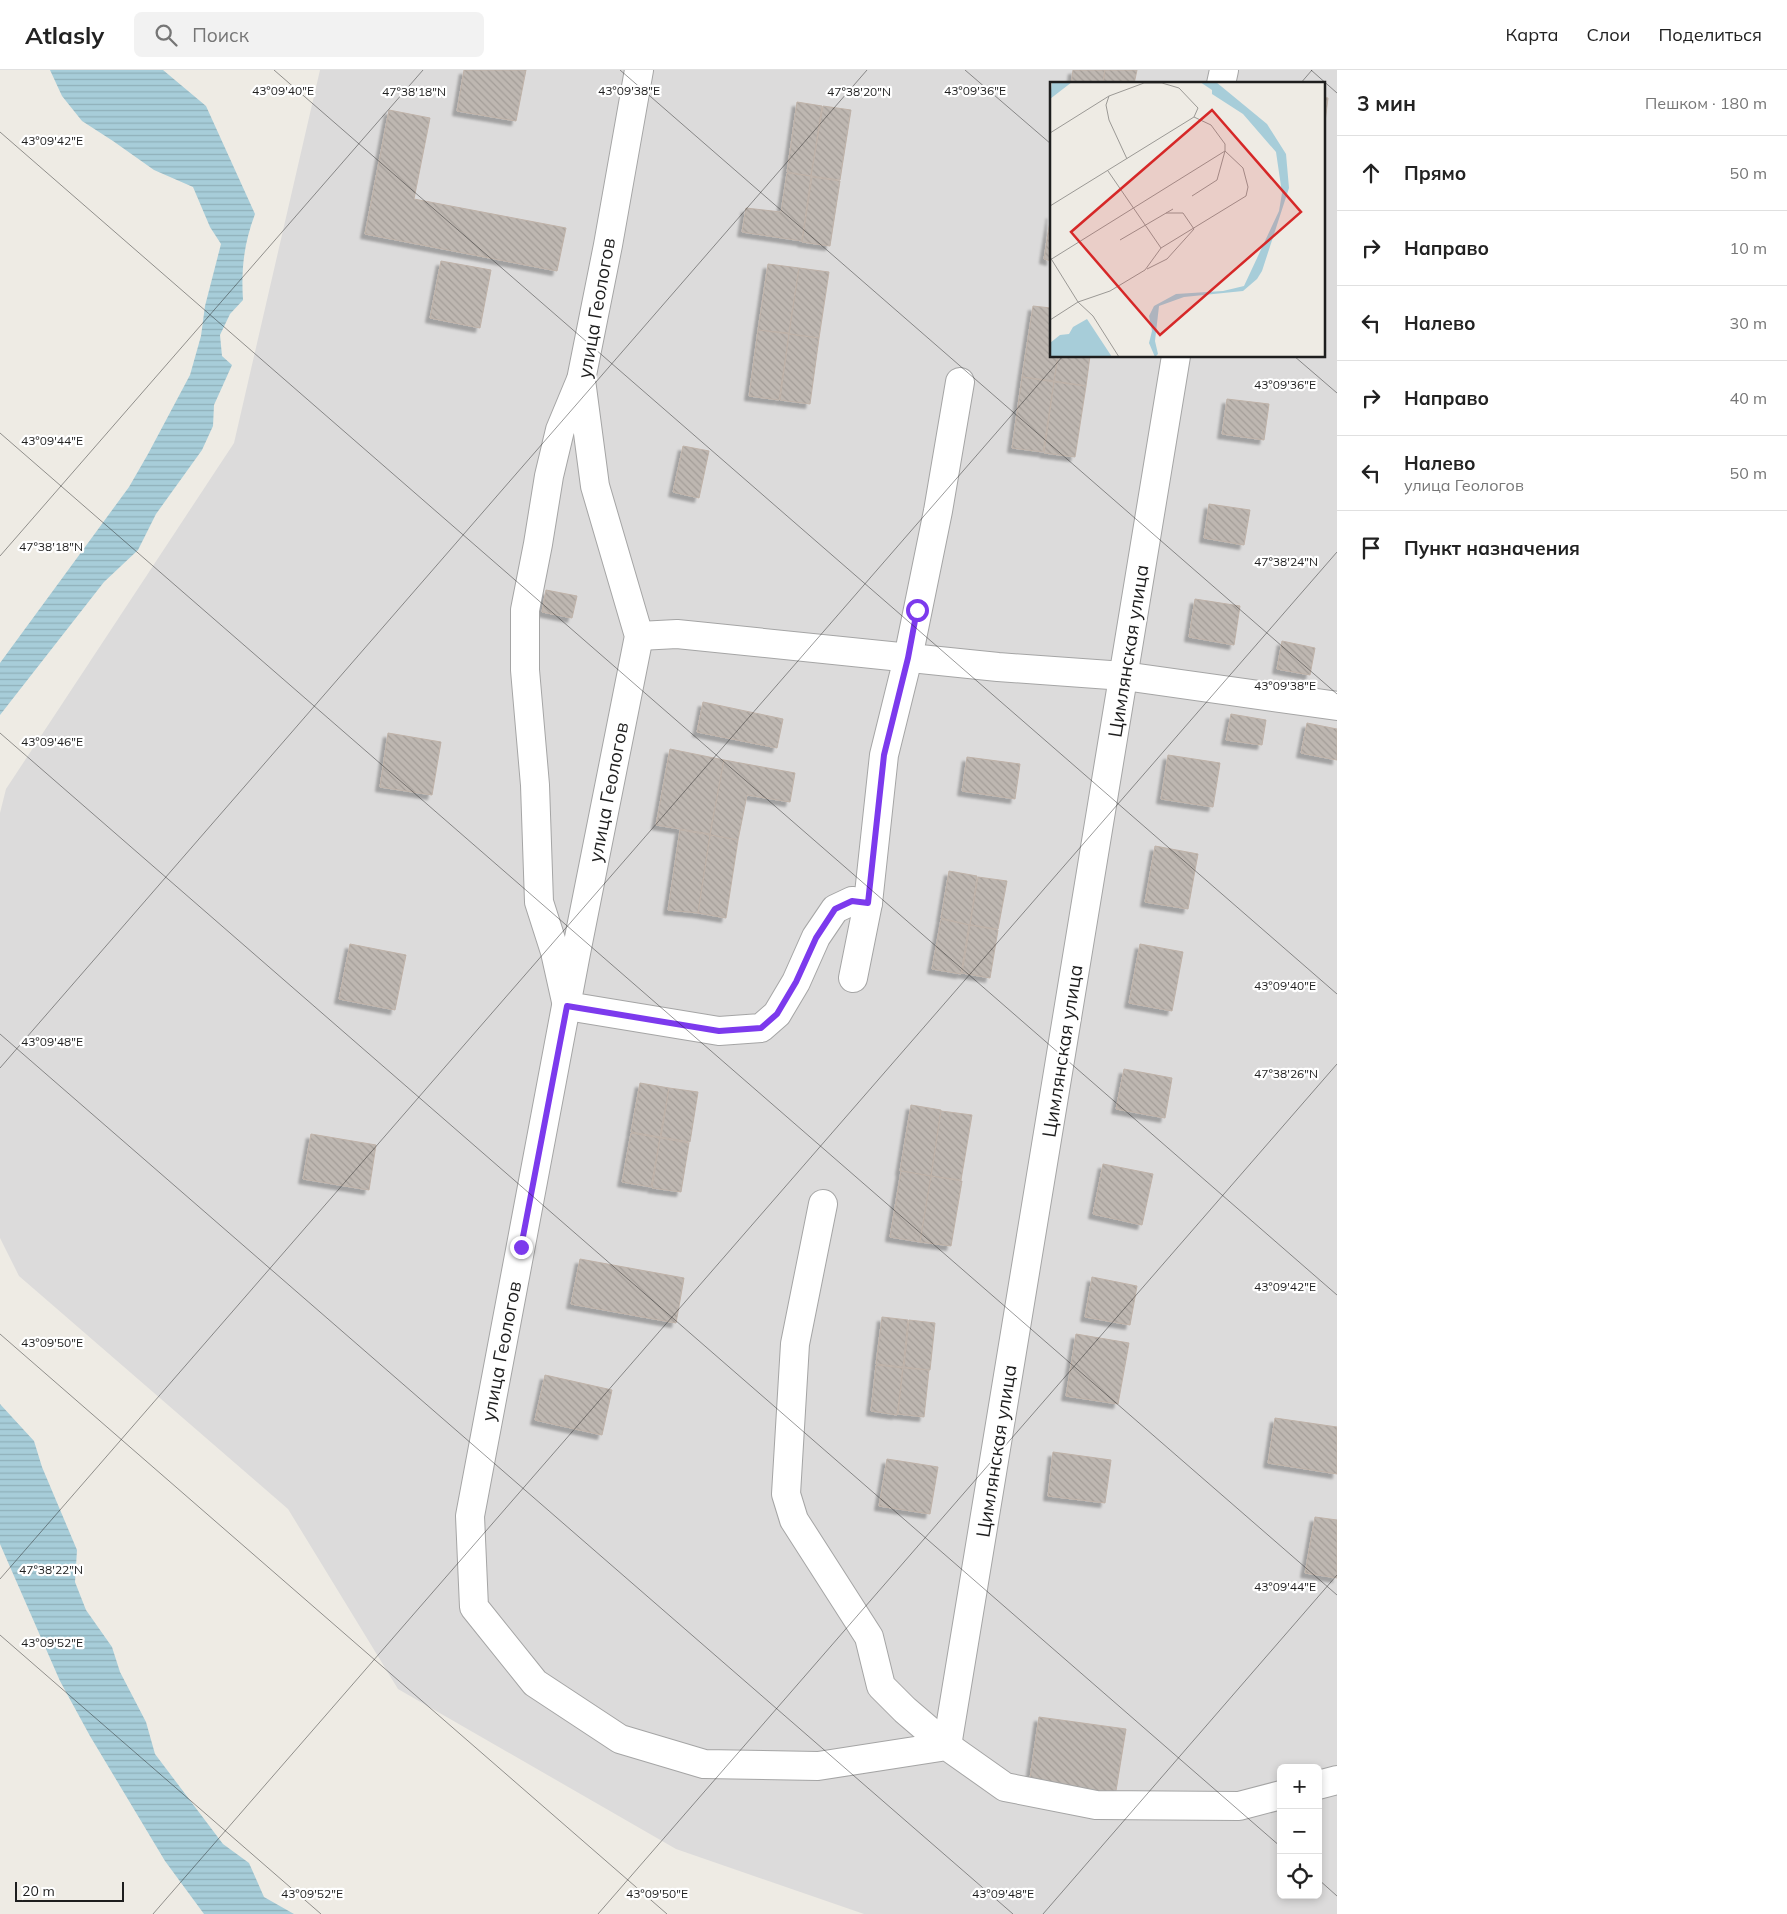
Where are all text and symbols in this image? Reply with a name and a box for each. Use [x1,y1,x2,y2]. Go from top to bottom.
search box [134,12,484,57]
text: Atlasly [25,20,104,50]
icon: search [152,21,180,49]
text: Поиск [192,23,249,47]
text: Карта [1506,23,1558,46]
text: Слои [1586,23,1631,46]
text: Поделиться [1659,23,1762,46]
inset map [1050,82,1324,358]
text: 43°09'40"E [252,83,314,98]
text: 43°09'38"E [598,83,660,98]
text: 43°09'36"E [944,83,1006,98]
text: 47°38'18"N [382,84,446,99]
text: 47°38'20"N [827,84,891,99]
text: 3 мин [1357,90,1416,116]
text: Пешком · 180 m [1645,93,1767,113]
text: 43°09'42"E [21,133,83,148]
icon: ahead [1357,159,1385,187]
text: Прямо [1404,161,1466,185]
text: 50 m [1730,163,1767,183]
icon: right [1357,234,1385,262]
street label: улица Геологов [572,236,620,380]
text: Направо [1404,236,1489,260]
text: 10 m [1730,238,1767,258]
icon: left [1357,309,1385,337]
text: Налево [1404,311,1476,335]
text: 30 m [1730,313,1767,333]
text: 43°09'36"E [1254,377,1316,392]
icon: right [1357,384,1385,412]
text: Направо [1404,386,1489,410]
text: 40 m [1730,388,1767,408]
text: 43°09'44"E [21,433,83,448]
text: Налево [1404,451,1476,475]
icon: left [1357,459,1385,487]
text: 50 m [1730,463,1767,483]
text: улица Геологов [1404,475,1524,495]
icon: arrive [1357,534,1385,562]
text: Пункт назначения [1404,536,1580,560]
text: 47°38'18"N [19,539,83,554]
text: 47°38'24"N [1254,554,1318,569]
street label: Цимлянская улица [1103,563,1153,739]
route start [906,599,929,622]
text: 43°09'38"E [1254,678,1316,693]
street label: улица Геологов [583,720,633,864]
text: 43°09'46"E [21,734,83,749]
street label: Цимлянская улица [1037,963,1087,1139]
text: 43°09'40"E [1254,978,1316,993]
text: 43°09'48"E [21,1034,83,1049]
text: 47°38'26"N [1254,1066,1318,1081]
route end [510,1236,533,1259]
street label: улица Геологов [476,1279,526,1423]
text: 43°09'42"E [1254,1279,1316,1294]
text: 43°09'50"E [21,1335,83,1350]
street label: Цимлянская улица [971,1363,1021,1539]
text: 47°38'22"N [19,1562,83,1577]
text: 43°09'44"E [1254,1579,1316,1594]
text: 43°09'52"E [21,1635,83,1650]
map controls [1277,1764,1322,1899]
button: + [1277,1764,1322,1809]
button: − [1277,1809,1322,1854]
button: locate [1277,1854,1322,1899]
scale bar [15,1879,124,1902]
text: 20 m [22,1882,55,1900]
text: 43°09'52"E [281,1886,343,1901]
text: 43°09'50"E [626,1886,688,1901]
text: 43°09'48"E [972,1886,1034,1901]

